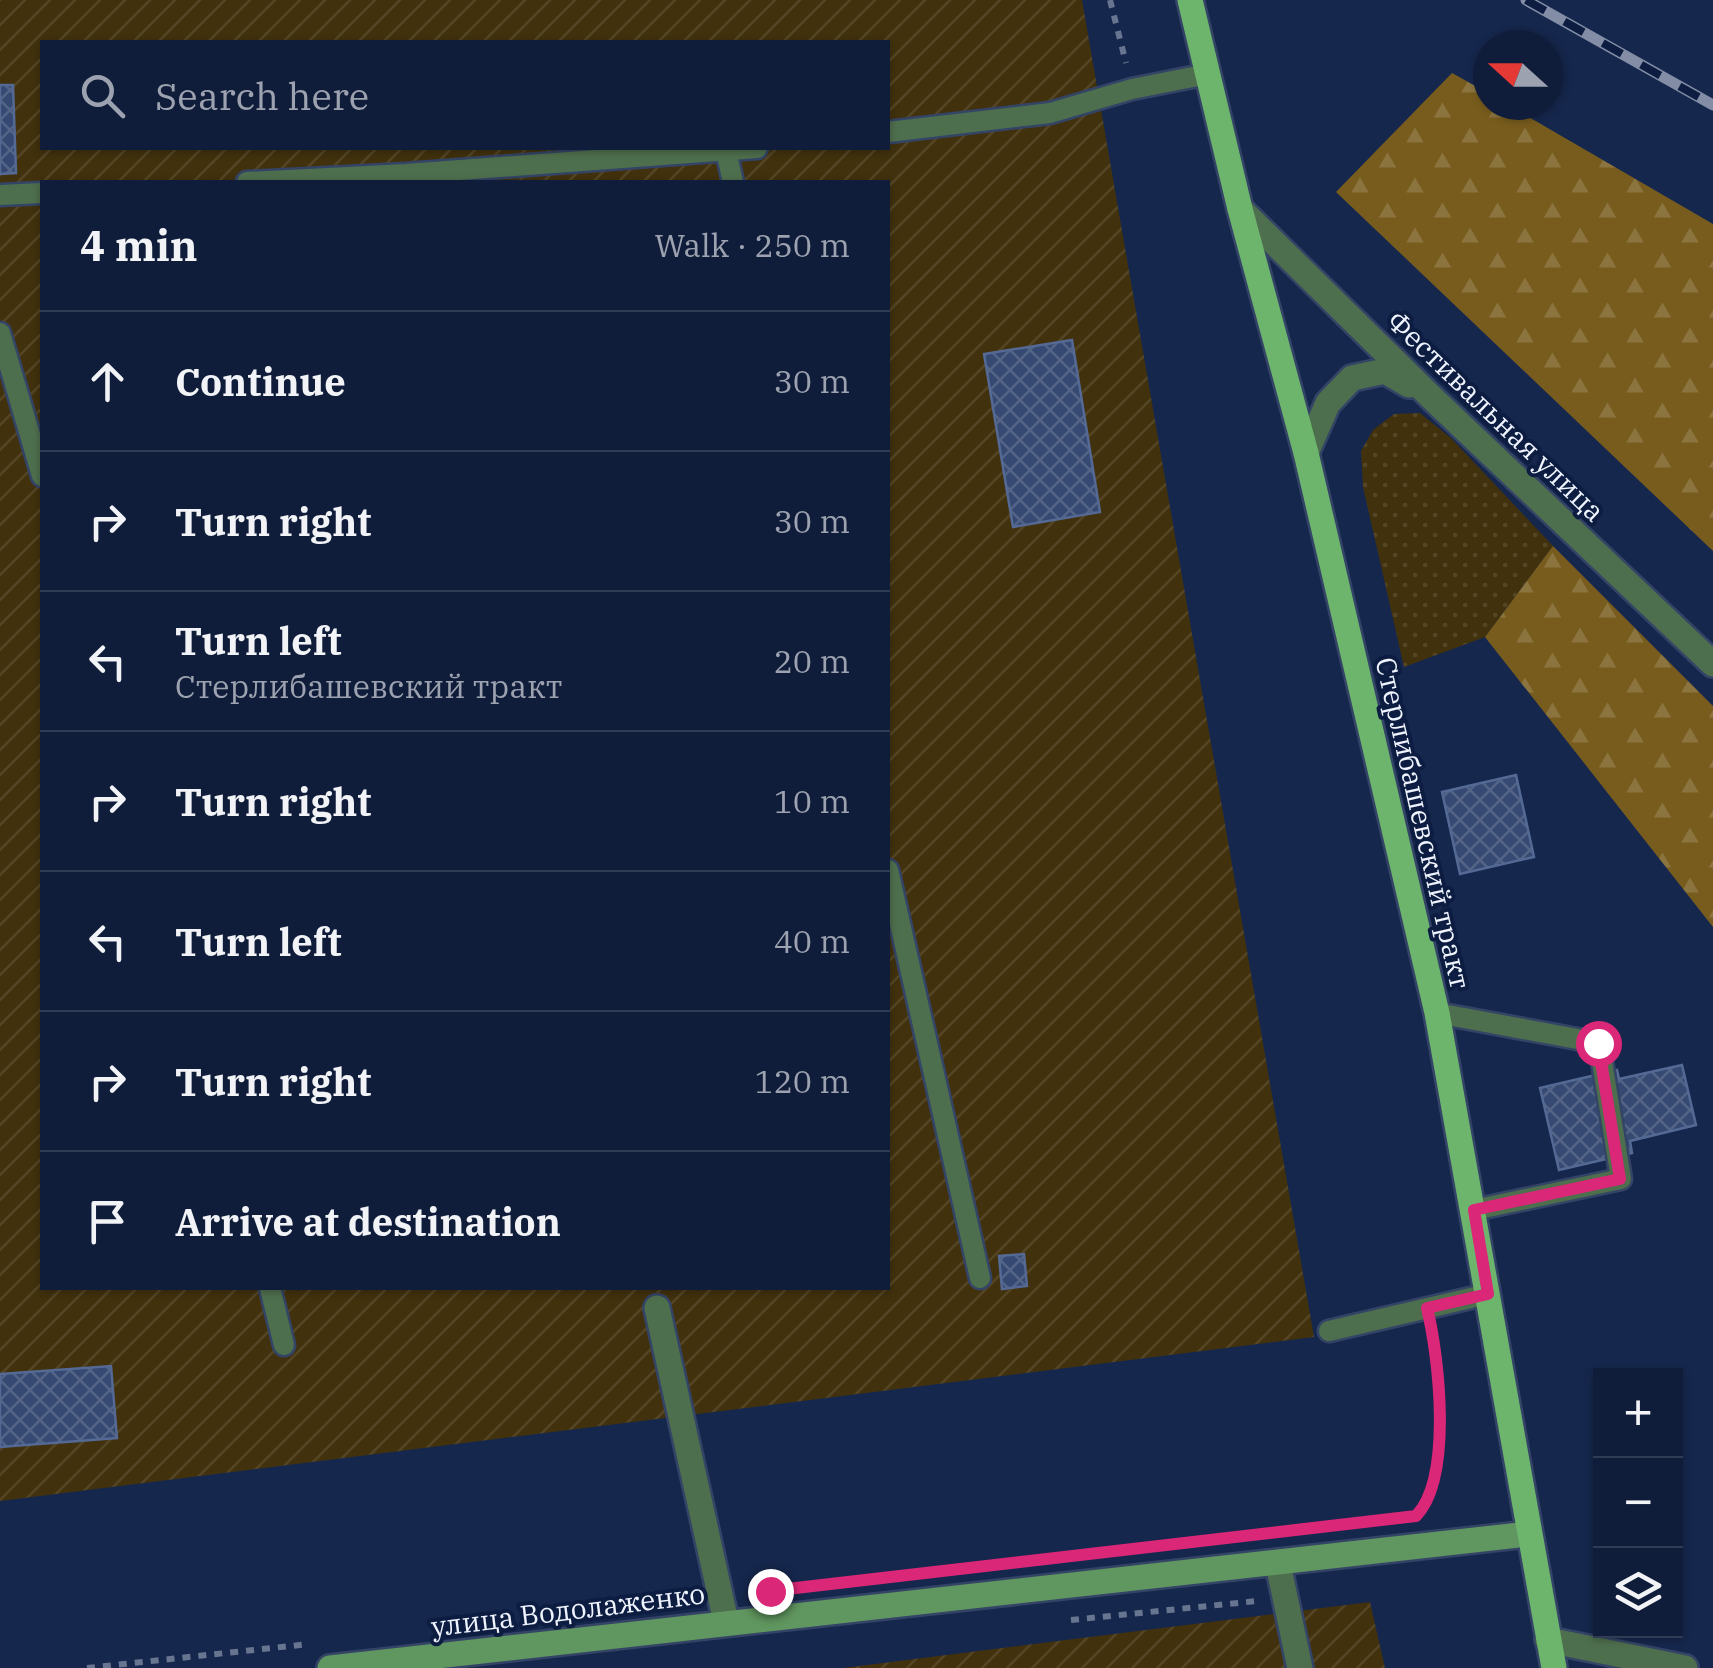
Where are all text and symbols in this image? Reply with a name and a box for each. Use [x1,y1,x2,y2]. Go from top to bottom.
north arrow [1473,30,1563,120]
search box [40,40,890,150]
icon: search [75,68,130,123]
text: Search here [155,71,369,120]
text: 4 min [80,218,198,273]
text: Walk · 250 m [654,224,850,266]
street label: Фестивальная улица [1380,302,1613,529]
icon: ahead [80,354,135,409]
text: Continue [175,357,346,406]
text: 30 m [774,360,850,402]
icon: right [80,494,135,549]
text: Turn right [175,497,371,546]
text: 30 m [774,500,850,542]
text: Turn left [175,616,342,665]
icon: left [80,634,135,689]
text: 20 m [774,640,850,682]
street label: Стерлибашевский тракт [1367,654,1480,992]
text: Стерлибашевский тракт [175,665,562,707]
icon: right [80,774,135,829]
text: Turn right [175,777,371,826]
text: 10 m [774,780,850,822]
icon: left [80,914,135,969]
text: Turn left [175,917,342,966]
text: 40 m [774,920,850,962]
route start [1576,1021,1622,1067]
icon: right [80,1054,135,1109]
text: Turn right [175,1057,371,1106]
text: 120 m [754,1060,850,1102]
icon: arrive [80,1194,135,1249]
text: Arrive at destination [175,1197,561,1246]
map controls [1593,1368,1683,1638]
button: + [1593,1368,1683,1458]
button: − [1593,1458,1683,1548]
button: layers [1593,1548,1683,1638]
route end [748,1569,794,1615]
street label: улица Водолаженко [429,1574,707,1645]

